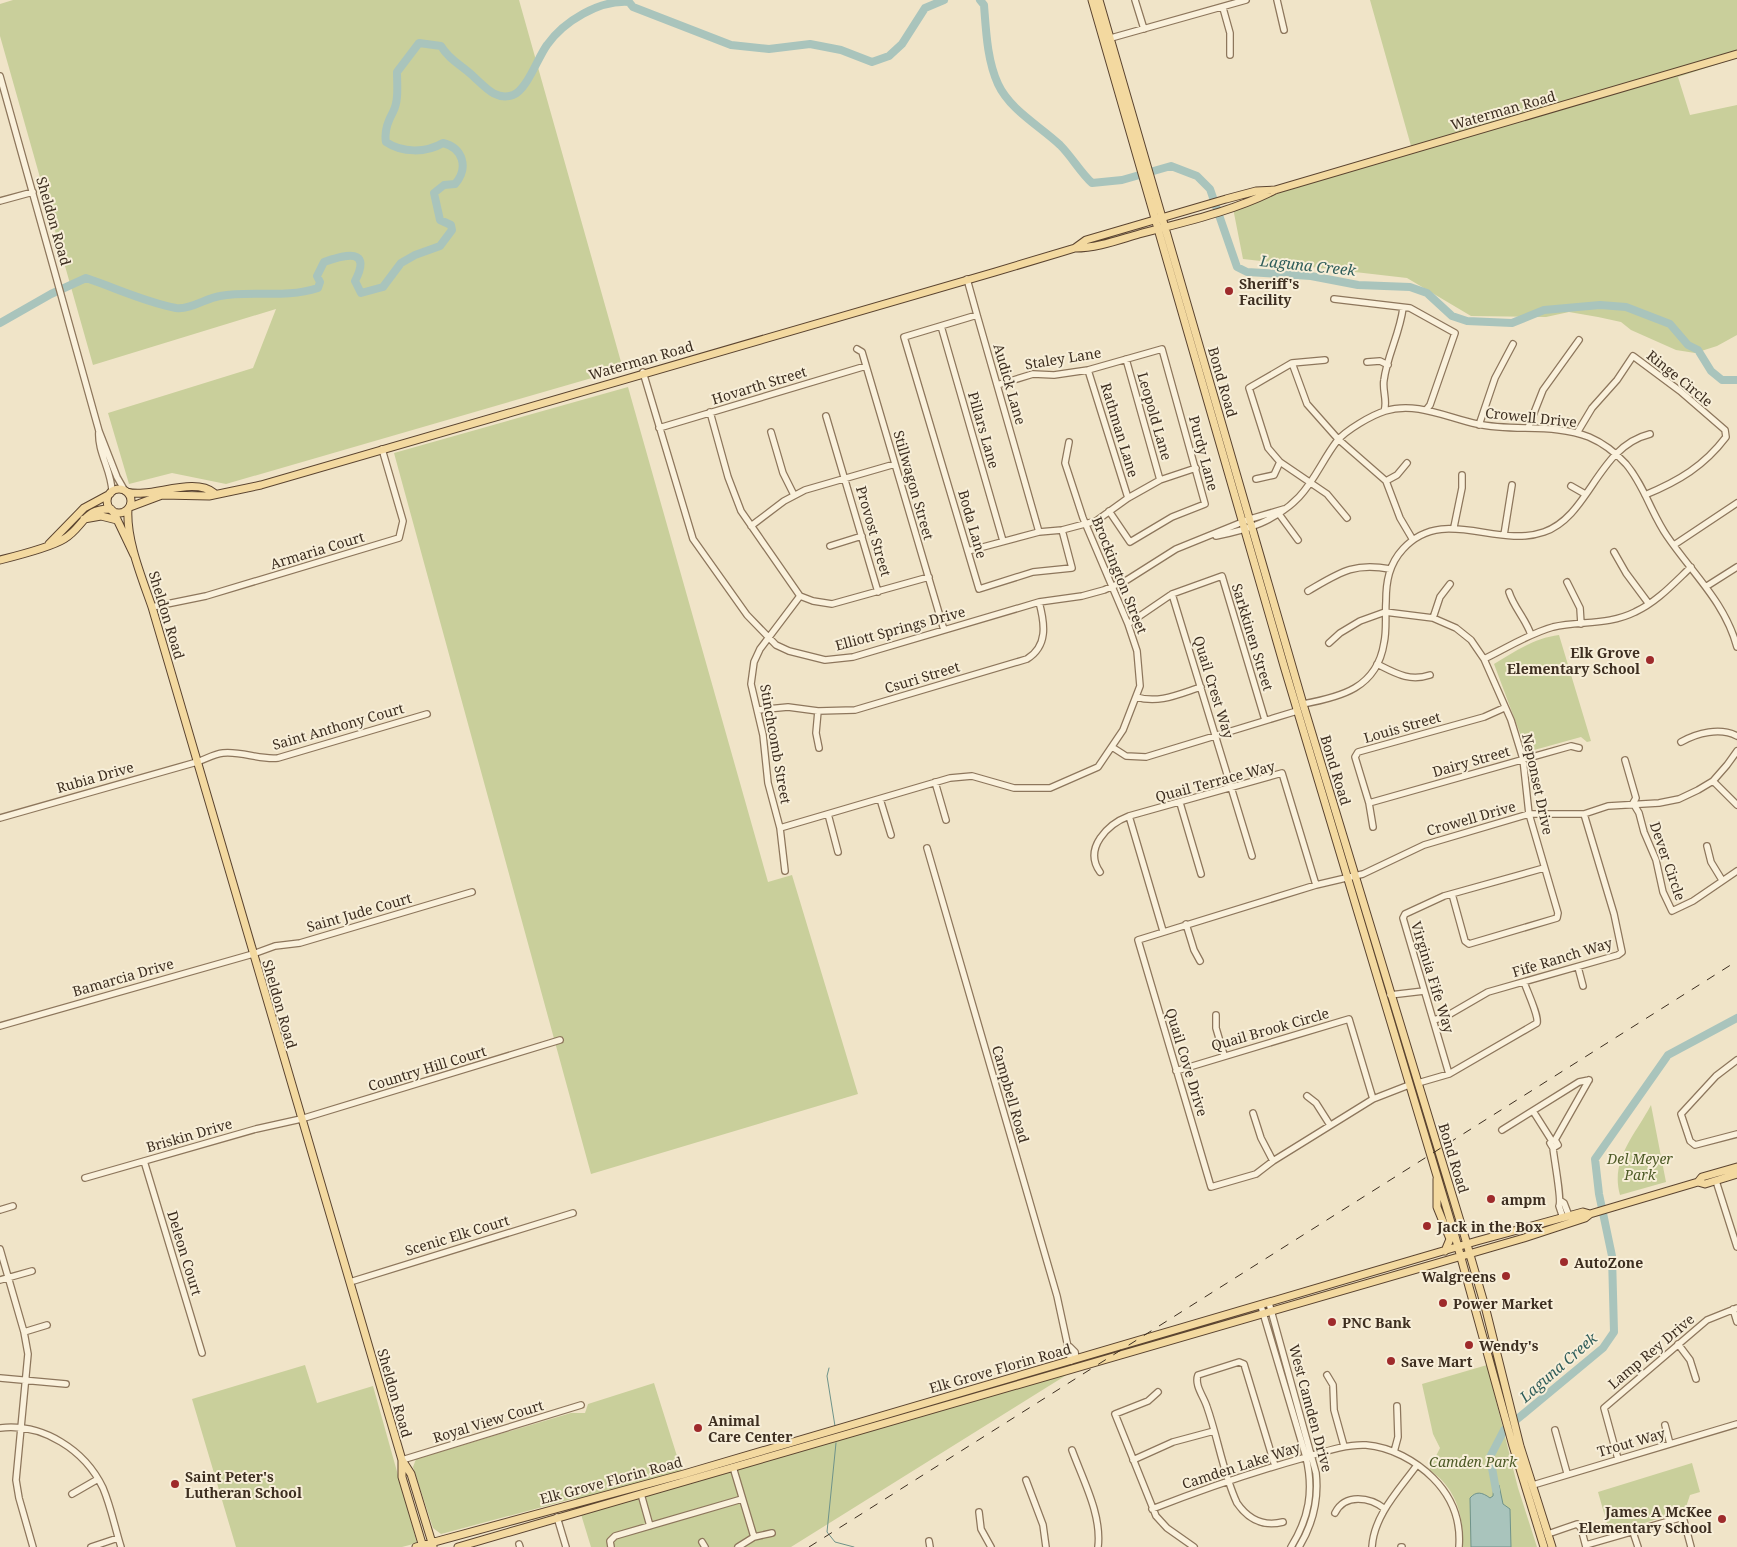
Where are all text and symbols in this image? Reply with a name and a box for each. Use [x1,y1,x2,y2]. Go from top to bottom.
street label: Waterman Road [1448,86,1558,134]
street label: Sheldon Road [32,174,76,268]
water label: Laguna Creek [1258,250,1357,280]
place label: Sheriff's Facility [1239,274,1300,309]
marker: Sheriff's Facility [1223,285,1235,297]
street label: Waterman Road [586,336,696,384]
street label: Audick Lane [989,341,1031,427]
street label: Staley Lane [1024,343,1102,373]
street label: Bond Road [1204,345,1242,420]
street label: Ringe Circle [1643,346,1717,410]
street label: Hovarth Street [709,362,809,408]
street label: Leopold Lane [1133,370,1177,462]
street label: Rathman Lane [1097,380,1143,480]
street label: Pillars Lane [964,389,1004,471]
street label: Crowell Drive [1484,403,1578,431]
street label: Purdy Lane [1185,413,1223,493]
street label: Stillwagon Street [889,428,939,542]
street label: Provost Street [852,484,896,578]
street label: Boda Lane [954,488,992,560]
street label: Brockington Street [1088,514,1152,636]
street label: Armaria Court [268,527,366,573]
street label: Sheldon Road [145,569,190,662]
street label: Sarkkinen Street [1228,581,1278,693]
street label: Elliott Springs Drive [833,601,967,655]
street label: Quail Crest Way [1189,633,1239,741]
place label: Elk Grove Elementary School [1507,643,1640,678]
marker: Elk Grove Elementary School [1644,654,1656,666]
street label: Csuri Street [882,657,962,697]
street label: Stinchcomb Street [756,683,796,805]
street label: Saint Anthony Court [270,698,406,754]
street label: Louis Street [1361,707,1443,747]
street label: Neponset Drive [1518,732,1558,836]
street label: Bond Road [1316,733,1356,808]
street label: Dairy Street [1430,741,1512,781]
street label: Quail Terrace Way [1153,756,1277,806]
street label: Rubia Drive [54,757,136,797]
street label: Crowell Drive [1424,796,1518,840]
street label: Dever Circle [1646,819,1690,903]
street label: Saint Jude Court [304,888,414,936]
street label: Virginia Fife Way [1407,919,1459,1035]
street label: Fife Ranch Way [1510,933,1614,981]
street label: Bamarcia Drive [70,953,176,1001]
street label: Sheldon Road [258,957,302,1051]
street label: Quail Brook Circle [1209,1003,1331,1055]
street label: Quail Cove Drive [1161,1005,1213,1119]
street label: Country Hill Court [366,1041,488,1095]
street label: Campbell Road [988,1043,1034,1145]
street label: Briskin Drive [144,1114,234,1156]
street label: Bond Road [1434,1121,1474,1196]
park label: Del Meyer Park [1606,1149,1673,1184]
place label: ampm [1501,1190,1546,1209]
marker: ampm [1485,1193,1497,1205]
street label: Deleon Court [163,1208,207,1298]
street label: Scenic Elk Court [403,1210,511,1260]
place label: Jack in the Box [1436,1217,1543,1236]
marker: Jack in the Box [1421,1220,1433,1232]
place label: AutoZone [1574,1253,1643,1272]
marker: AutoZone [1558,1256,1570,1268]
place label: Walgreens [1421,1267,1496,1286]
marker: Walgreens [1500,1270,1512,1282]
place label: Power Market [1453,1294,1553,1313]
marker: Power Market [1437,1297,1449,1309]
street label: Lamp Rey Drive [1604,1309,1698,1393]
place label: PNC Bank [1342,1313,1411,1332]
marker: PNC Bank [1326,1316,1338,1328]
water label: Laguna Creek [1514,1328,1601,1407]
place label: Wendy's [1479,1336,1539,1355]
street label: Elk Grove Florin Road [927,1339,1074,1397]
marker: Wendy's [1463,1339,1475,1351]
street label: West Camden Drive [1285,1342,1337,1474]
street label: Sheldon Road [373,1346,417,1440]
place label: Save Mart [1401,1352,1473,1371]
marker: Save Mart [1385,1355,1397,1367]
street label: Royal View Court [430,1395,546,1447]
place label: Animal Care Center [708,1411,793,1446]
marker: Animal Care Center [692,1422,704,1434]
street label: Trout Way [1595,1423,1667,1461]
street label: Camden Lake Way [1179,1437,1303,1493]
street label: Elk Grove Florin Road [538,1452,685,1508]
park label: Camden Park [1429,1452,1518,1471]
place label: Saint Peter's Lutheran School [185,1467,302,1502]
marker: Saint Peter's Lutheran School [169,1478,181,1490]
place label: James A McKee Elementary School [1579,1502,1712,1537]
marker: James A McKee Elementary School [1716,1513,1728,1525]

